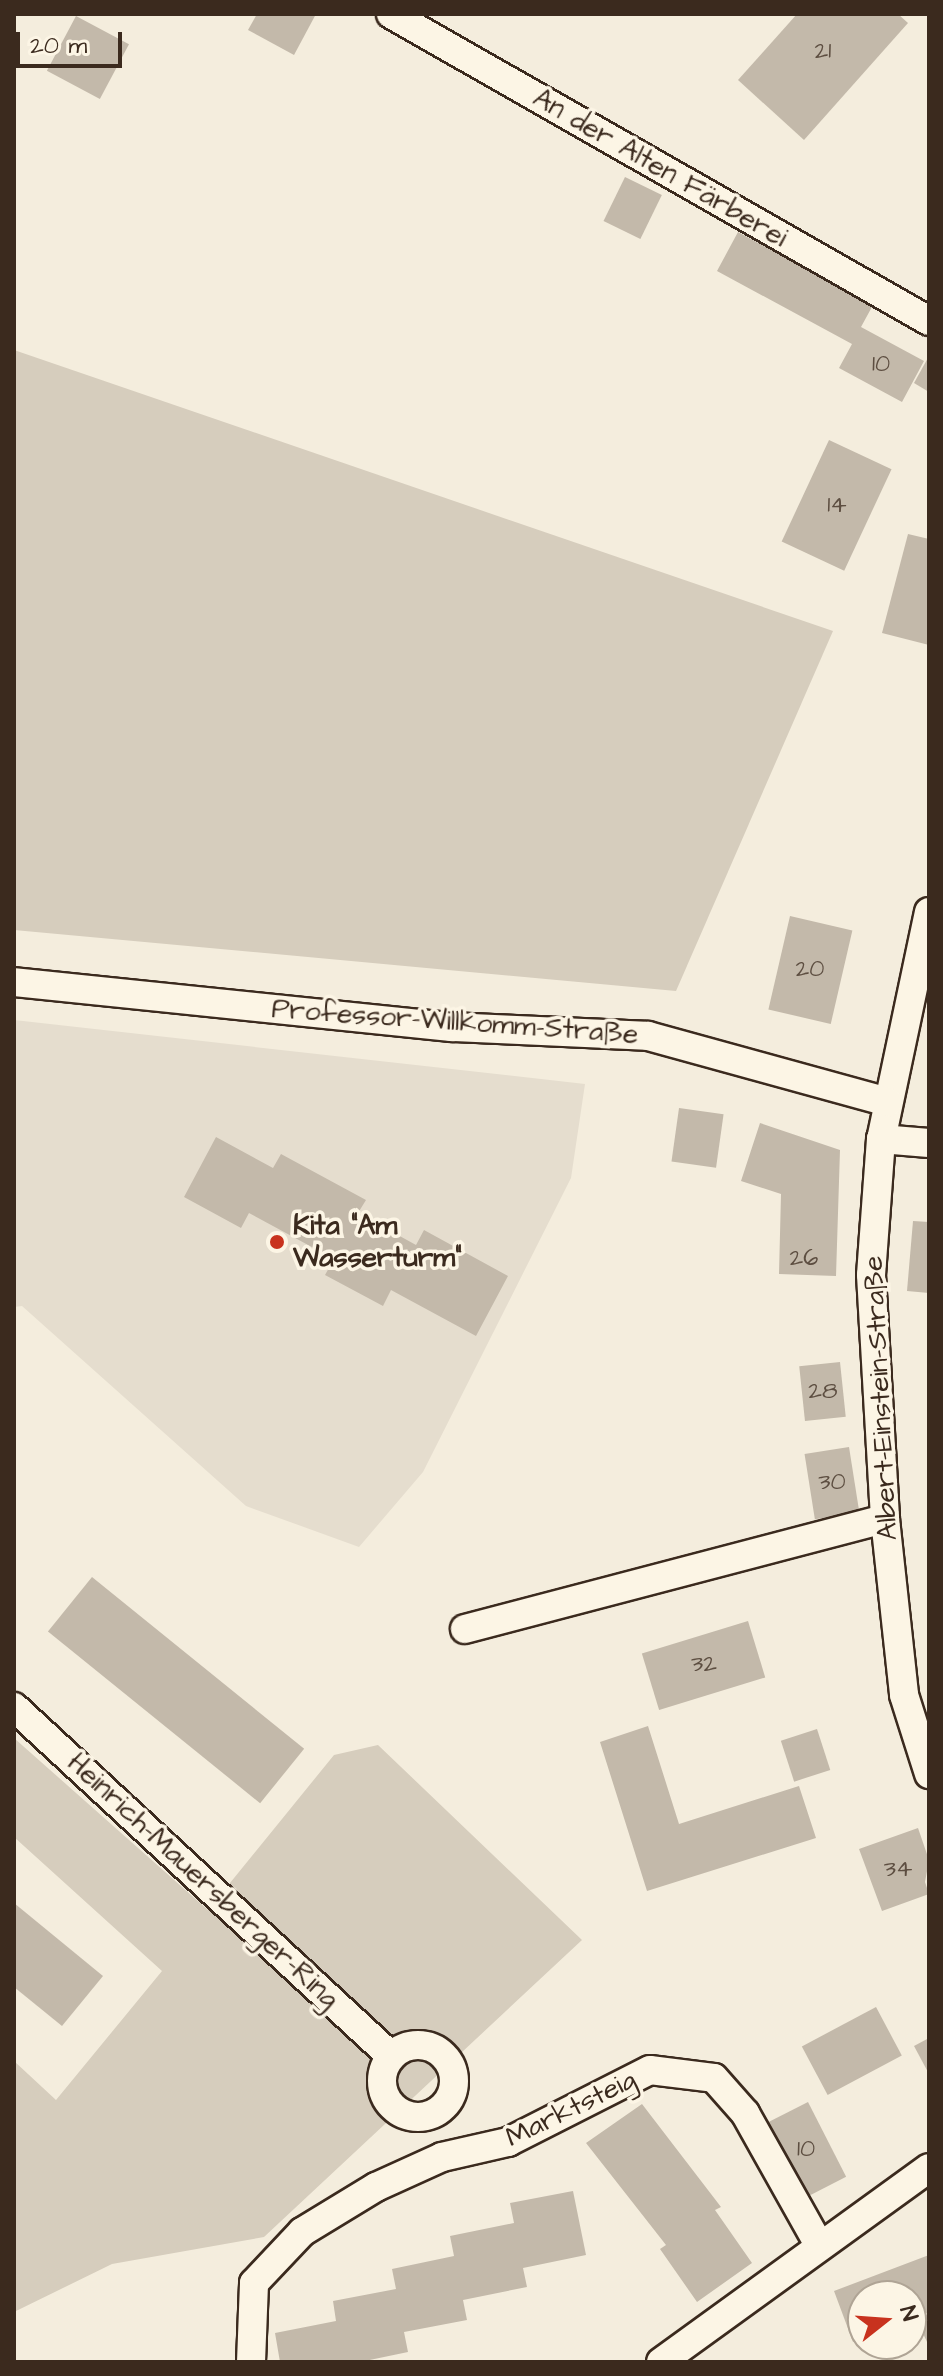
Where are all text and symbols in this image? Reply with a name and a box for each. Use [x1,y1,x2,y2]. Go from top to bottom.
scale bar [20,16,126,66]
text: 20 m [30,29,87,63]
house number: 21 [815,38,831,66]
street label: An der Alten Färberei [527,81,793,255]
house number: 10 [872,351,890,379]
house number: 14 [827,492,847,520]
house number: 20 [796,956,824,984]
street label: Professor-Willkomm-Straße [271,992,639,1052]
place label: Kita "Am Wasserturm" [293,1209,462,1275]
marker: Kita "Am Wasserturm" [268,1233,286,1251]
house number: 26 [790,1245,818,1273]
street label: Albert-Einstein-Straße [857,1255,905,1541]
house number: 28 [808,1378,838,1406]
house number: 30 [818,1469,846,1497]
house number: 32 [691,1651,717,1679]
street label: Heinrich-Mauersberger-Ring [60,1746,346,2016]
house number: 34 [884,1856,912,1884]
street label: Marktsteig [500,2063,642,2155]
house number: 10 [797,2136,815,2164]
north arrow [847,2280,927,2360]
text: N [892,2302,925,2325]

